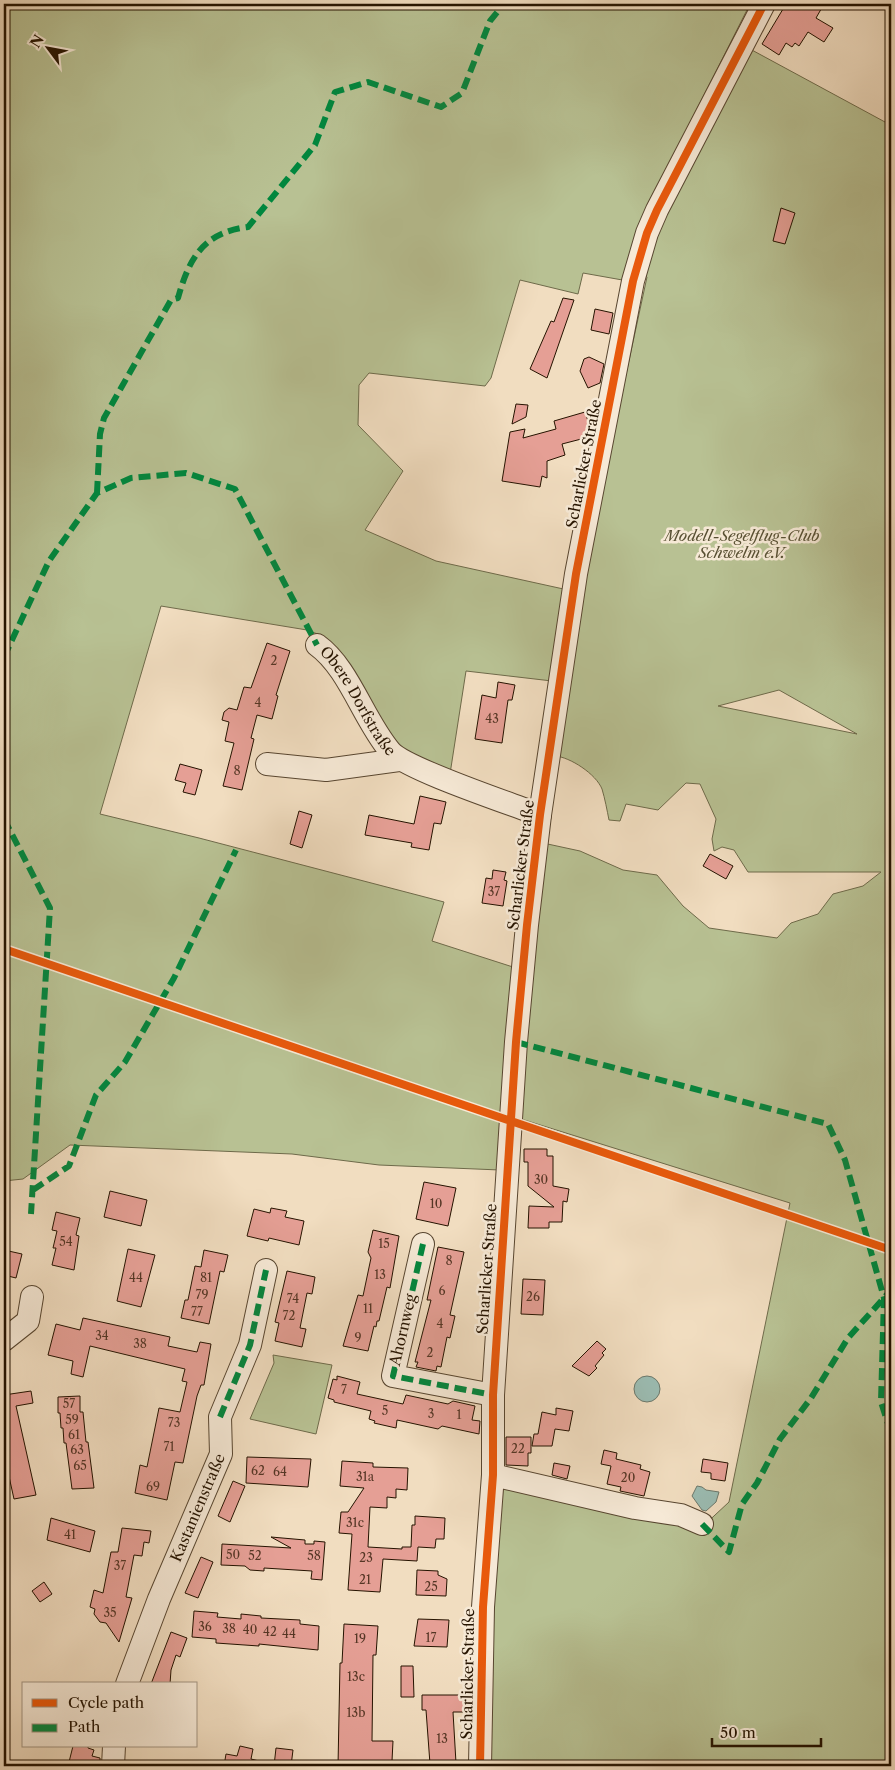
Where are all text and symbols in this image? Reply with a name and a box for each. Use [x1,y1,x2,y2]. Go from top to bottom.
north arrow [22,22,72,72]
text: N [26,31,48,51]
street label: Scharlicker Straße [562,398,605,530]
park label: Modell-Segelflug-Club Schwelm e.V. [662,526,820,562]
street label: Obere Dorfstraße [316,642,400,760]
house number: 2 [271,653,278,668]
house number: 4 [255,695,262,710]
house number: 43 [485,711,499,726]
house number: 8 [233,763,241,778]
street label: Scharlicker Straße [503,799,538,931]
house number: 37 [488,884,500,899]
house number: 30 [534,1172,548,1187]
house number: 10 [430,1196,442,1211]
street label: Scharlicker Straße [472,1203,501,1335]
house number: 54 [59,1234,73,1249]
house number: 15 [378,1236,390,1251]
house number: 8 [445,1253,453,1268]
house number: 13 [374,1267,386,1282]
house number: 44 [129,1270,143,1285]
house number: 81 [200,1270,212,1285]
house number: 6 [438,1283,446,1298]
house number: 79 [196,1287,208,1302]
house number: 26 [526,1289,540,1304]
house number: 74 [287,1291,299,1306]
street label: Ahornweg [385,1292,420,1369]
house number: 11 [363,1301,373,1316]
house number: 77 [191,1304,203,1319]
house number: 72 [283,1308,296,1323]
house number: 4 [437,1316,444,1331]
house number: 34 [95,1328,109,1343]
house number: 9 [354,1330,362,1345]
house number: 38 [133,1336,147,1351]
house number: 2 [427,1345,434,1360]
house number: 7 [341,1382,347,1397]
house number: 57 [63,1396,75,1411]
house number: 5 [382,1403,388,1418]
house number: 3 [428,1406,434,1421]
house number: 1 [456,1407,462,1422]
house number: 59 [65,1412,79,1427]
house number: 73 [168,1415,180,1430]
house number: 61 [68,1427,80,1442]
house number: 71 [164,1439,174,1454]
house number: 22 [511,1441,525,1456]
house number: 63 [70,1442,84,1457]
street label: Kastanienstraße [166,1451,229,1565]
house number: 65 [73,1458,87,1473]
house number: 62 [251,1463,265,1478]
house number: 64 [273,1464,287,1479]
house number: 31a [356,1469,375,1484]
house number: 20 [621,1470,635,1485]
house number: 69 [146,1479,160,1494]
house number: 31c [346,1515,364,1530]
house number: 41 [64,1527,76,1542]
house number: 50 [226,1547,240,1562]
house number: 52 [248,1548,262,1563]
house number: 58 [307,1548,321,1563]
house number: 23 [359,1550,373,1565]
house number: 37 [114,1558,126,1573]
house number: 21 [359,1572,371,1587]
house number: 25 [424,1579,438,1594]
house number: 35 [103,1605,117,1620]
street label: Scharlicker Straße [457,1608,478,1740]
house number: 36 [198,1619,212,1634]
house number: 38 [222,1621,236,1636]
house number: 40 [243,1622,257,1637]
house number: 42 [263,1624,277,1639]
house number: 44 [282,1626,296,1641]
house number: 17 [426,1630,437,1645]
house number: 19 [354,1631,366,1646]
house number: 13c [347,1669,365,1684]
legend [22,1682,198,1748]
text: Cycle path [68,1693,145,1712]
house number: 13b [347,1705,365,1720]
scale bar [712,1715,821,1747]
text: Path [68,1717,101,1736]
text: 50 m [720,1723,756,1742]
house number: 13 [436,1731,448,1746]

